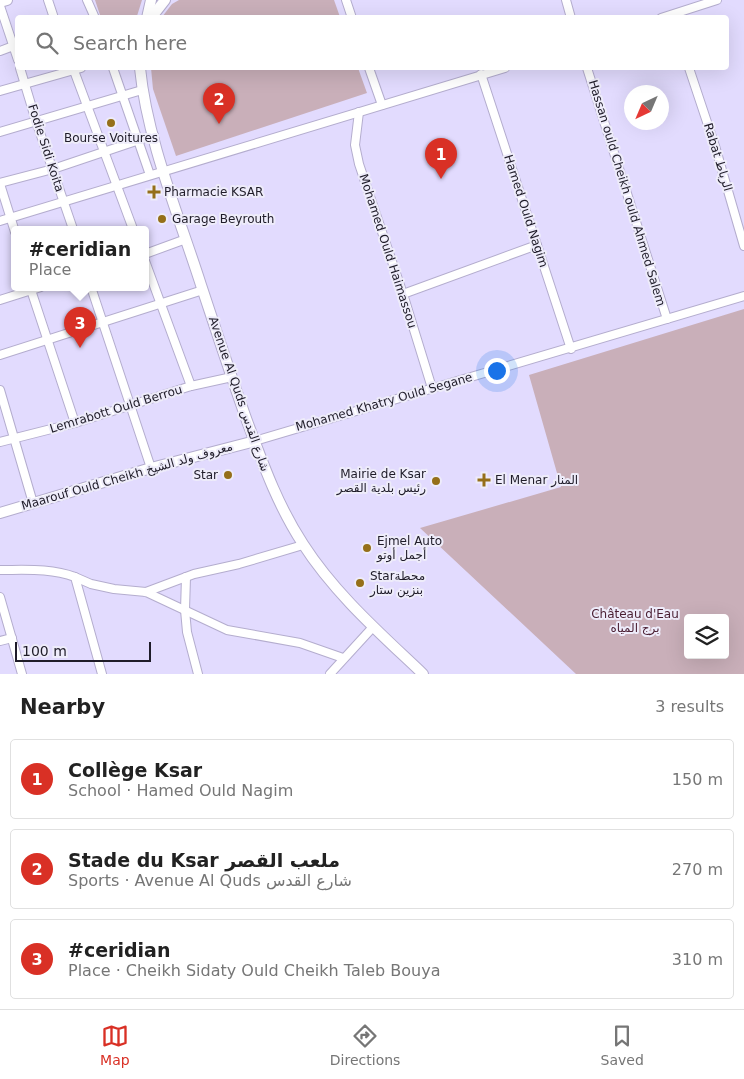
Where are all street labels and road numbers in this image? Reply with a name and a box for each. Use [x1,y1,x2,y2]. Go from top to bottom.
street label: Hassan ould Cheikh ould Ahmed Salem [586,78,668,308]
street label: Fodie Sidi Koita [25,102,67,194]
street label: Rabat الرباط [700,121,735,193]
street label: Hamed Ould Nagim [501,153,551,269]
street label: Mohamed Ould Haimassou [356,172,420,330]
street label: Avenue Al Quds شارع القدس [205,315,272,474]
street label: Mohamed Khatry Ould Segane [294,370,474,434]
street label: Lemrabott Ould Berrou [48,382,184,436]
street label: Maarouf Ould Cheikh معروف ولد الشيخ [20,439,235,514]

